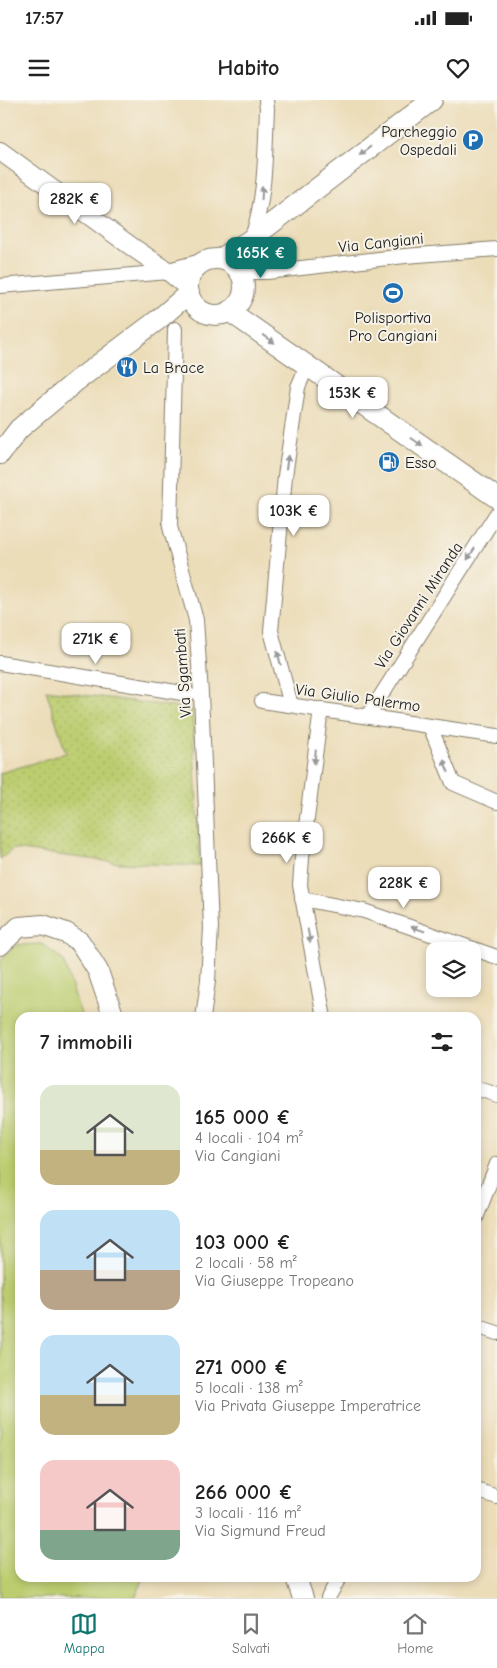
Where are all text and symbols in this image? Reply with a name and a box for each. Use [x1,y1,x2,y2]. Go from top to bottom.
text: 17:57 [25,7,64,29]
icon: menu [25,54,53,82]
icon: heart [444,54,472,82]
text: Habito [218,55,279,81]
place label: Parcheggio Ospedali [381,123,457,159]
parking icon: Parcheggio Ospedali [461,128,485,152]
one-way arrow [359,146,372,157]
pin: 282K € [34,182,116,225]
one-way arrow [258,185,266,201]
text: 282K € [50,190,100,208]
street label: Via Cangiani [338,230,425,256]
pin: 165K € [220,236,302,279]
text: 165K € [237,244,285,262]
sports icon: Polisportiva Pro Cangiani [381,281,405,305]
place label: Polisportiva Pro Cangiani [349,309,437,345]
one-way arrow [262,334,276,344]
restaurant icon: La Brace [115,355,139,379]
place label: La Brace [143,359,204,377]
pin: 153K € [312,376,394,419]
text: 153K € [329,384,377,402]
one-way arrow [410,437,423,447]
fuel station icon: Esso [377,450,401,474]
one-way arrow [284,454,292,470]
place label: Esso [405,454,436,472]
pin: 103K € [253,494,335,537]
text: 103K € [269,502,319,520]
street label: Via Giovanni Miranda [371,539,467,672]
one-way arrow [466,548,476,561]
pin: 271K € [55,622,137,665]
street label: Via Sgambati [171,628,195,718]
text: 271K € [72,630,120,648]
one-way arrow [274,651,282,666]
street label: Via Giulio Palermo [294,680,422,716]
one-way arrow [310,750,318,766]
one-way arrow [442,759,449,774]
pin: 266K € [246,822,328,864]
text: 266K € [262,829,312,847]
pin: 228K € [363,866,445,909]
text: 228K € [379,874,429,892]
one-way arrow [410,925,425,933]
one-way arrow [305,928,313,944]
map controls [426,942,481,997]
button: layers [426,942,481,997]
icon: filters [428,1028,456,1056]
text: 7 immobili [40,1030,133,1054]
icon: home [80,1105,140,1165]
text: 165 000 € [195,1105,291,1129]
text: 4 locali · 104 m² [195,1129,303,1147]
text: Via Cangiani [195,1147,281,1165]
icon: home [80,1230,140,1290]
text: 103 000 € [195,1230,291,1254]
text: 2 locali · 58 m² [195,1254,297,1272]
text: Via Giuseppe Tropeano [195,1272,354,1290]
icon: home [80,1355,140,1415]
text: 271 000 € [195,1355,288,1379]
text: 5 locali · 138 m² [195,1379,303,1397]
text: Via Privata Giuseppe Imperatrice [195,1397,421,1415]
icon: home [80,1480,140,1540]
text: 266 000 € [195,1480,293,1504]
text: 3 locali · 116 m² [195,1504,301,1522]
text: Via Sigmund Freud [195,1522,326,1540]
tab: Mappa [64,1610,105,1657]
tab: Salvati [232,1610,270,1657]
tab: Home [397,1610,433,1657]

